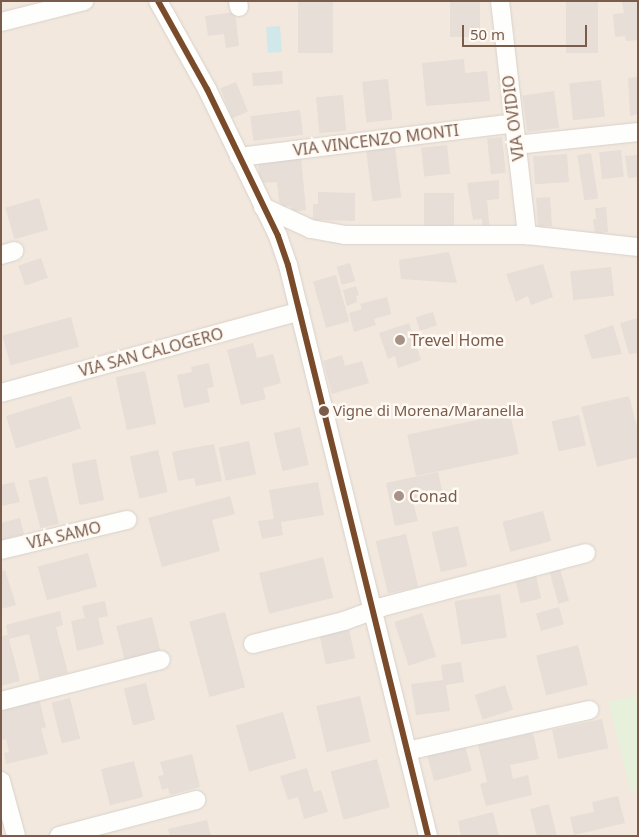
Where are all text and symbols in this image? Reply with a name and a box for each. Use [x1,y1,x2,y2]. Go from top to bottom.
scale bar [464,15,589,47]
text: 50 m [470,24,505,44]
street label: VIA OVIDIO [498,74,528,162]
street label: VIA VINCENZO MONTI [292,120,460,160]
street label: VIA SAN CALOGERO [77,323,225,381]
place label: Trevel Home [410,330,504,350]
marker: Trevel Home [394,334,406,346]
place label: Vigne di Morena/Maranella [333,402,524,420]
marker: Vigne di Morena/Maranella [319,406,329,416]
place label: Conad [409,486,457,506]
marker: Conad [393,490,405,502]
street label: VIA SAMO [25,517,103,553]

